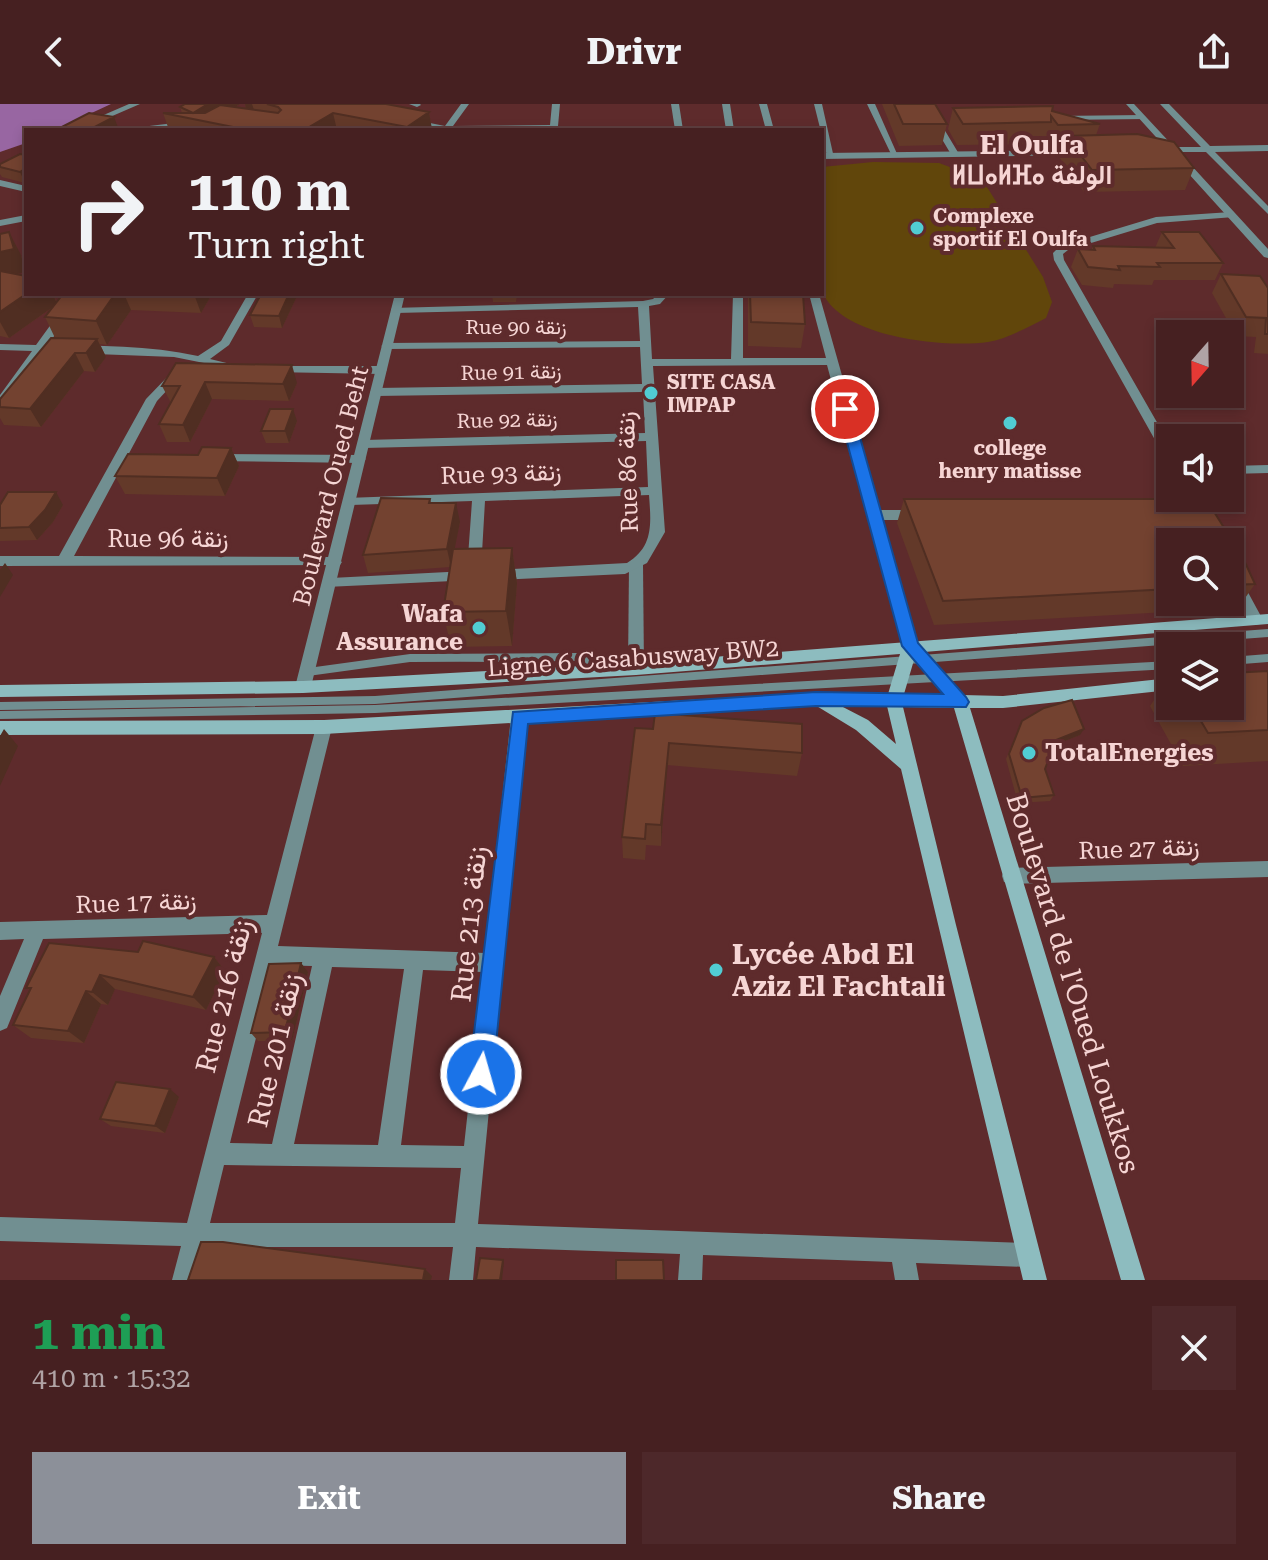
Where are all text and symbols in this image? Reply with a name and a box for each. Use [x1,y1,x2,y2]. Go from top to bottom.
icon: back [32,30,76,74]
icon: share [1192,30,1236,74]
text: Drivr [586,31,682,73]
district label: El Oulfa ⵍⵡⴰⵍⴼⴰ الولفة [952,130,1112,191]
text: 110 m [188,158,350,224]
icon: right [56,160,160,264]
place label: Complexe sportif El Oulfa [933,204,1088,251]
marker: Complexe sportif El Oulfa [908,219,926,237]
text: Turn right [188,225,365,267]
street label: Rue 90 زنقة [466,315,567,340]
north arrow [1156,320,1244,408]
map controls [1156,320,1244,720]
street label: Rue 91 زنقة [460,359,562,386]
street label: Boulevard Oued Beht [288,363,374,609]
place label: SITE CASA IMPAP [667,370,776,417]
pin [811,375,879,443]
marker: SITE CASA IMPAP [642,384,660,402]
icon: arrive [823,387,867,431]
street label: Rue 92 زنقة [456,407,558,434]
street label: Rue 86 زنقة [612,411,645,533]
marker: college henry matisse [1001,414,1019,432]
button: sound [1156,424,1244,512]
place label: college henry matisse [939,436,1082,483]
street label: Rue 93 زنقة [440,458,562,491]
street label: Rue 96 زنقة [107,525,229,554]
button: search [1156,528,1244,616]
place label: Wafa Assurance [336,600,463,656]
marker: Wafa Assurance [470,619,488,637]
button: layers [1156,632,1244,720]
street label: Ligne 6 Casabusway BW2 [486,634,780,682]
place label: TotalEnergies [1045,739,1214,767]
marker: TotalEnergies [1020,744,1038,762]
street label: Boulevard de l'Oued Loukkos [999,789,1147,1177]
street label: Rue 27 زنقة [1078,833,1200,866]
street label: Rue 213 زنقة [444,844,495,1004]
street label: Rue 17 زنقة [75,887,197,920]
street label: Rue 216 زنقة [189,916,260,1076]
place label: Lycée Abd El Aziz El Fachtali [732,938,946,1003]
marker: Lycée Abd El Aziz El Fachtali [707,961,725,979]
street label: Rue 201 زنقة [241,970,310,1130]
position arrow [439,1032,523,1116]
text: 1 min [32,1305,165,1361]
button: close [1152,1306,1236,1390]
text: 410 m · 15:32 [32,1363,191,1393]
button: Exit [32,1452,626,1544]
button: Share [642,1452,1236,1544]

